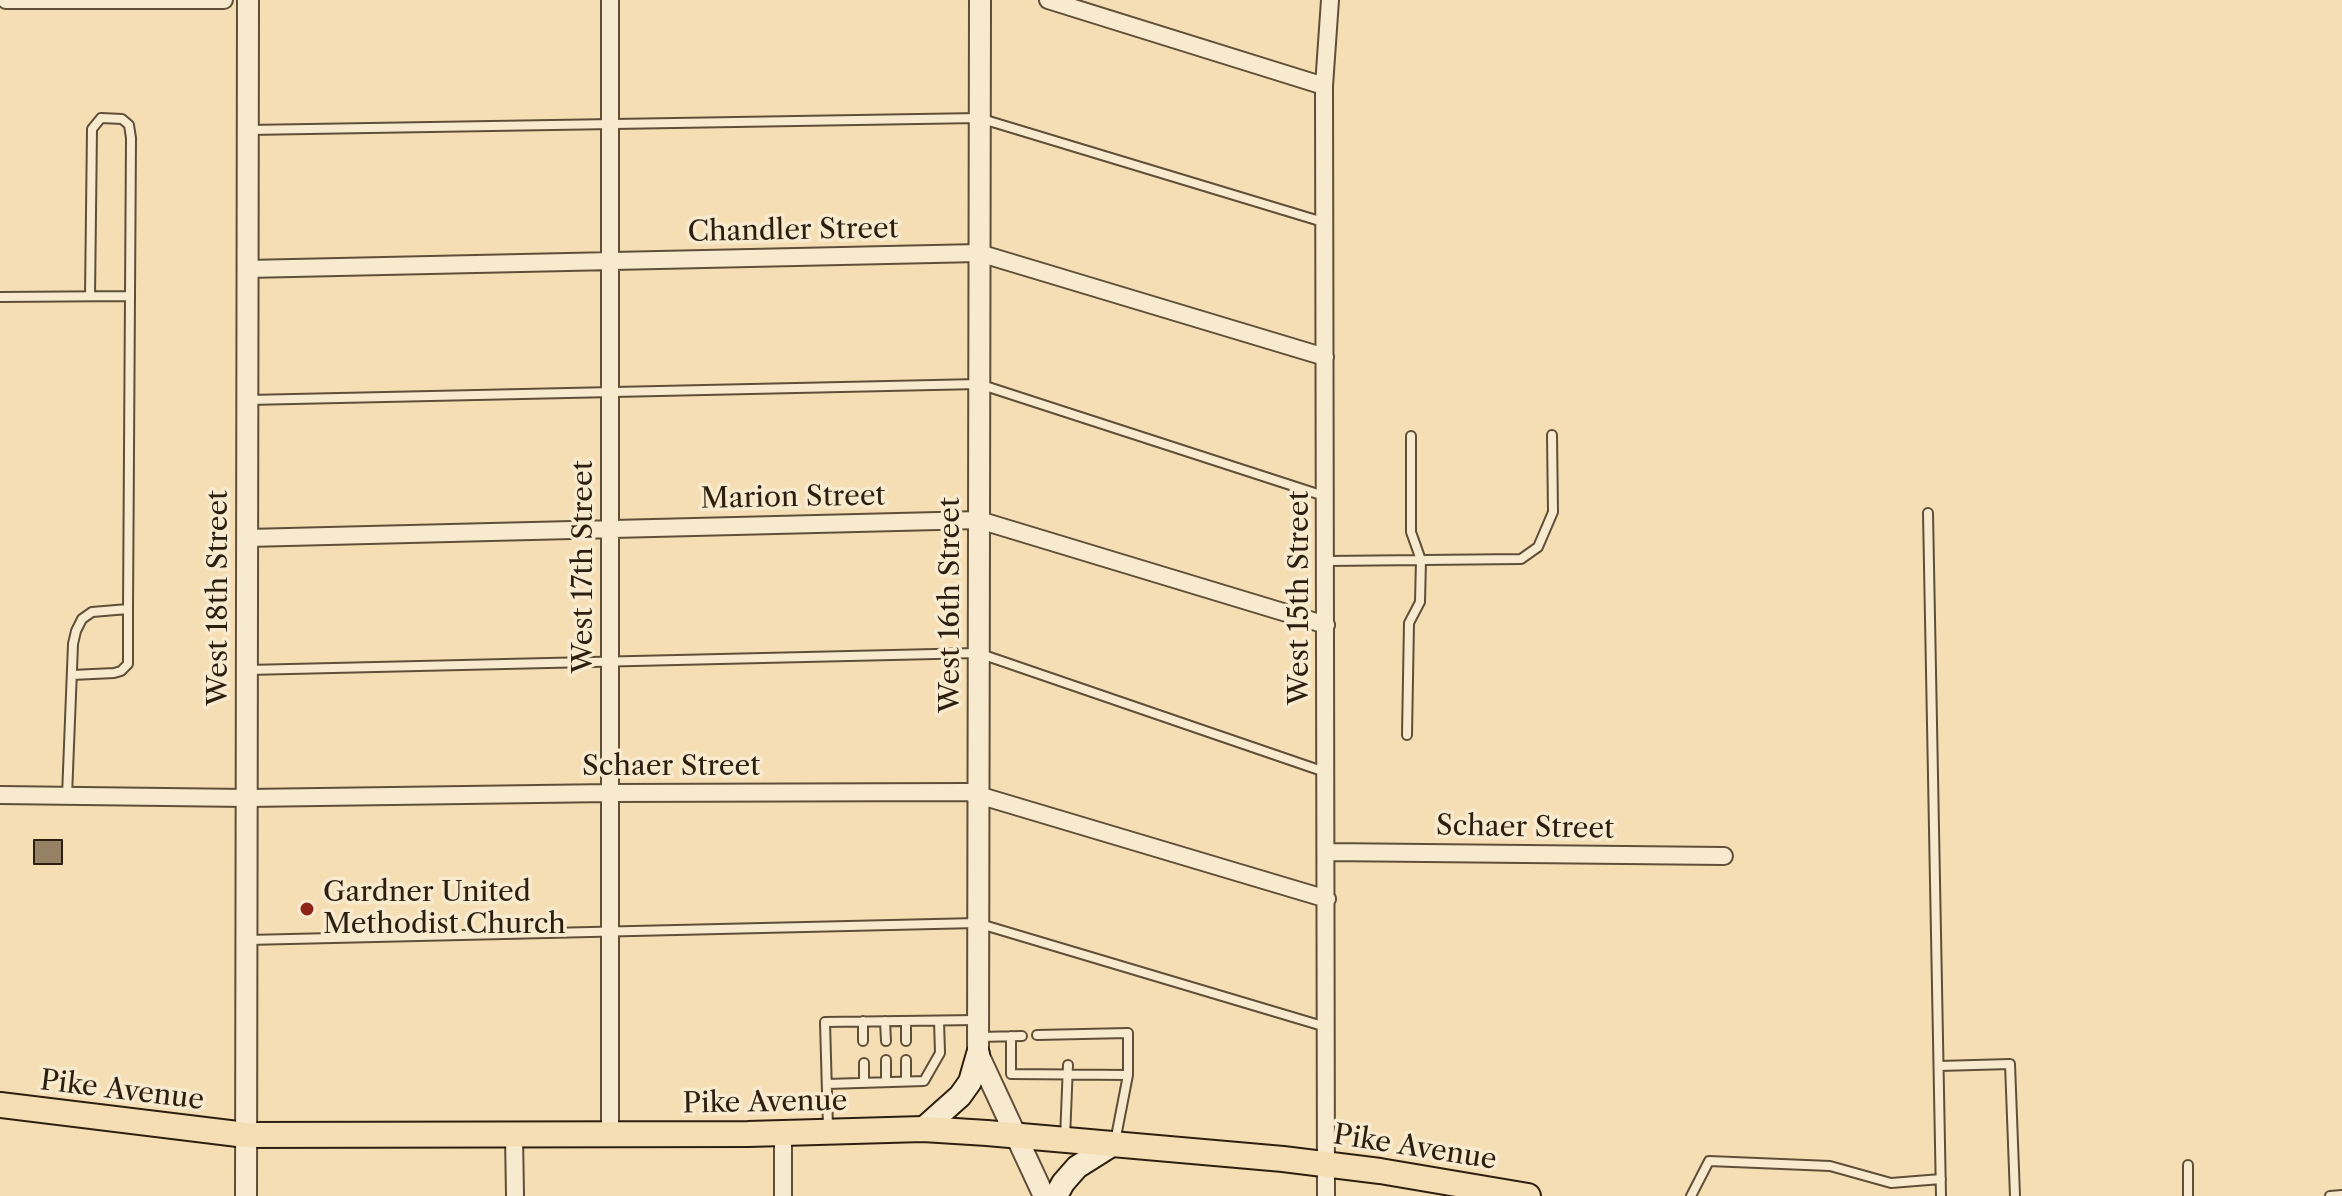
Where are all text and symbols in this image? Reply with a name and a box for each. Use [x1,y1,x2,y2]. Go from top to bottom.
street label: Chandler Street [687,212,899,250]
street label: West 17th Street [567,460,601,674]
street label: Marion Street [700,480,886,516]
street label: West 18th Street [202,490,236,706]
street label: West 15th Street [1283,491,1317,705]
street label: West 16th Street [934,497,968,713]
street label: Schaer Street [582,750,760,784]
street label: Schaer Street [1436,810,1614,846]
place label: Gardner United Methodist Church [323,876,566,942]
marker: Gardner United Methodist Church [298,900,316,918]
street label: Pike Avenue [38,1064,206,1118]
street label: Pike Avenue [682,1085,848,1121]
street label: Pike Avenue [1331,1119,1499,1177]

